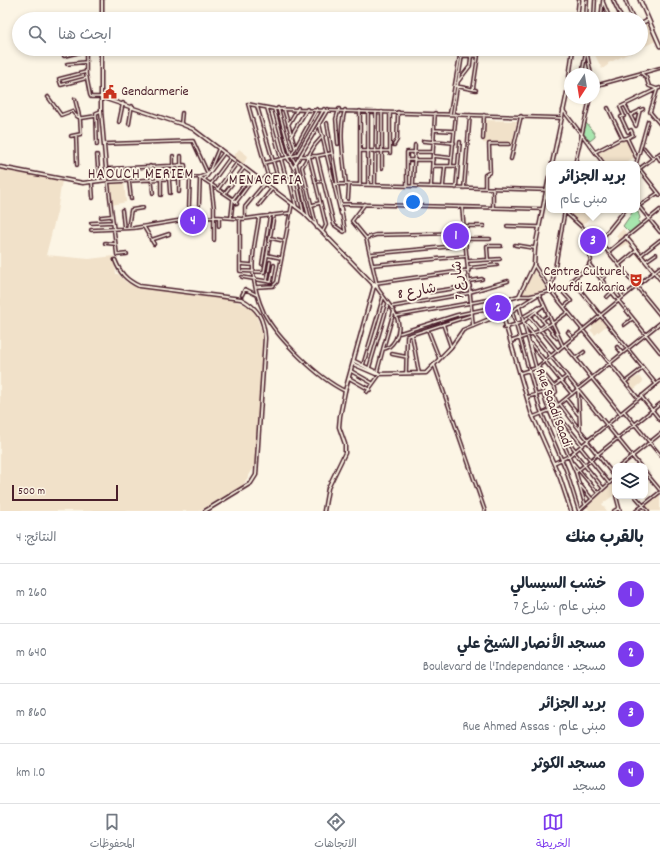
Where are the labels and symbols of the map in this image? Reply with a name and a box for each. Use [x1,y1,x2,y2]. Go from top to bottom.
north arrow [564,68,600,104]
place label: Gendarmerie [121,82,189,102]
public building icon: Gendarmerie [102,84,118,100]
district label: HAOUCH MERIEM [88,164,194,186]
district label: MENACERIA [229,170,303,192]
your location [403,192,423,212]
pin: 4 [180,206,206,236]
pin: 1 [443,221,469,251]
pin: 3 [580,226,606,256]
street label: شارع 7 [447,260,471,300]
place label: Centre Culturel Moufdi Zakaria [544,262,626,298]
theatre icon: Centre Culturel Moufdi Zakaria [628,272,644,288]
street label: شارع 8 [396,279,438,305]
pin: 2 [485,293,511,323]
street label: Rue Saadi Saadi [530,366,577,450]
scale bar [12,483,118,502]

